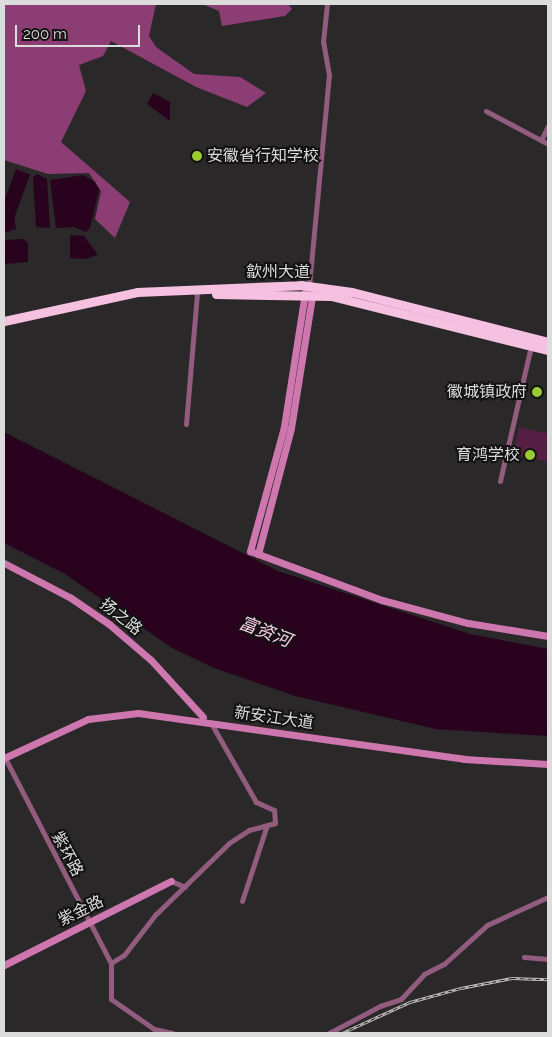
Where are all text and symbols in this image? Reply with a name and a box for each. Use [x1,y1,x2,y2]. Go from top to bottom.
scale bar [18,15,142,47]
text: 200 m [23,25,67,43]
place label: 安徽省行知学校 [207,146,319,166]
marker: 安徽省行知学校 [191,150,203,162]
street label: 歙州大道 [246,262,310,282]
place label: 徽城镇政府 [447,382,527,402]
marker: 徽城镇政府 [531,386,543,398]
place label: 育鸿学校 [456,445,520,465]
marker: 育鸿学校 [524,449,536,461]
street label: 扬之路 [96,595,146,639]
water label: 富资河 [236,612,294,652]
street label: 新安江大道 [233,703,315,733]
street label: 紫环路 [47,828,87,880]
street label: 紫金路 [55,892,107,930]

